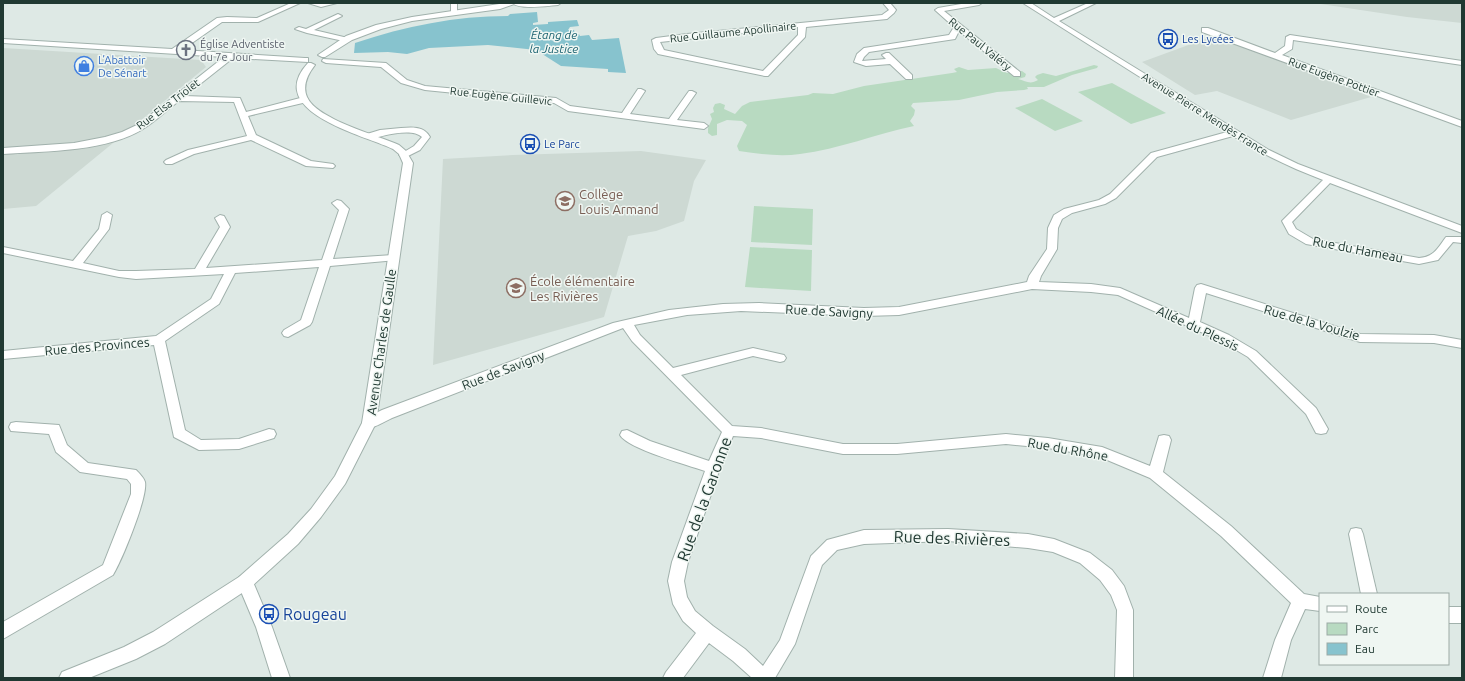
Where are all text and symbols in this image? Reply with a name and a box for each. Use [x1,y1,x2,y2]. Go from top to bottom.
street label: Rue Paul Valéry [946,15,1014,73]
street label: Rue Guillaume Apollinaire [669,19,797,45]
water label: Étang de la Justice [530,28,578,55]
bus stop icon: Les Lycées [1157,28,1179,50]
place label: Les Lycées [1182,33,1234,45]
place label: Église Adventiste du 7e Jour [200,37,285,63]
church icon: Église Adventiste du 7e Jour [175,39,197,61]
place label: L’Abattoir De Sénart [98,54,147,79]
shop icon: L’Abattoir De Sénart [73,55,95,77]
street label: Rue Eugène Pottier [1287,55,1382,99]
street label: Avenue Pierre Mendès France [1140,70,1270,158]
street label: Rue Elsa Triolet [134,76,203,132]
street label: Rue Eugène Guillevic [449,85,553,107]
bus stop icon: Le Parc [519,133,541,155]
place label: Le Parc [544,138,580,150]
place label: Collège Louis Armand [579,187,659,216]
school or university icon: Collège Louis Armand [554,190,576,212]
street label: Rue du Hameau [1312,233,1404,265]
street label: Avenue Charles de Gaulle [364,268,398,416]
place label: École élémentaire Les Rivières [530,273,635,303]
school or university icon: École élémentaire Les Rivières [505,277,527,299]
street label: Rue de Savigny [785,302,873,320]
street label: Rue de la Voulzie [1262,302,1362,342]
street label: Allée du Plessis [1155,303,1242,353]
street label: Rue des Provinces [44,334,150,358]
street label: Rue de Savigny [460,348,546,392]
street label: Rue de la Garonne [673,434,735,564]
street label: Rue du Rhône [1027,435,1109,463]
street label: Rue des Rivières [893,527,1011,549]
legend [1319,593,1449,665]
text: Route [1355,602,1388,615]
bus stop icon: Rougeau [258,603,280,625]
place label: Rougeau [283,605,347,623]
text: Parc [1355,622,1379,635]
text: Eau [1355,642,1375,655]

